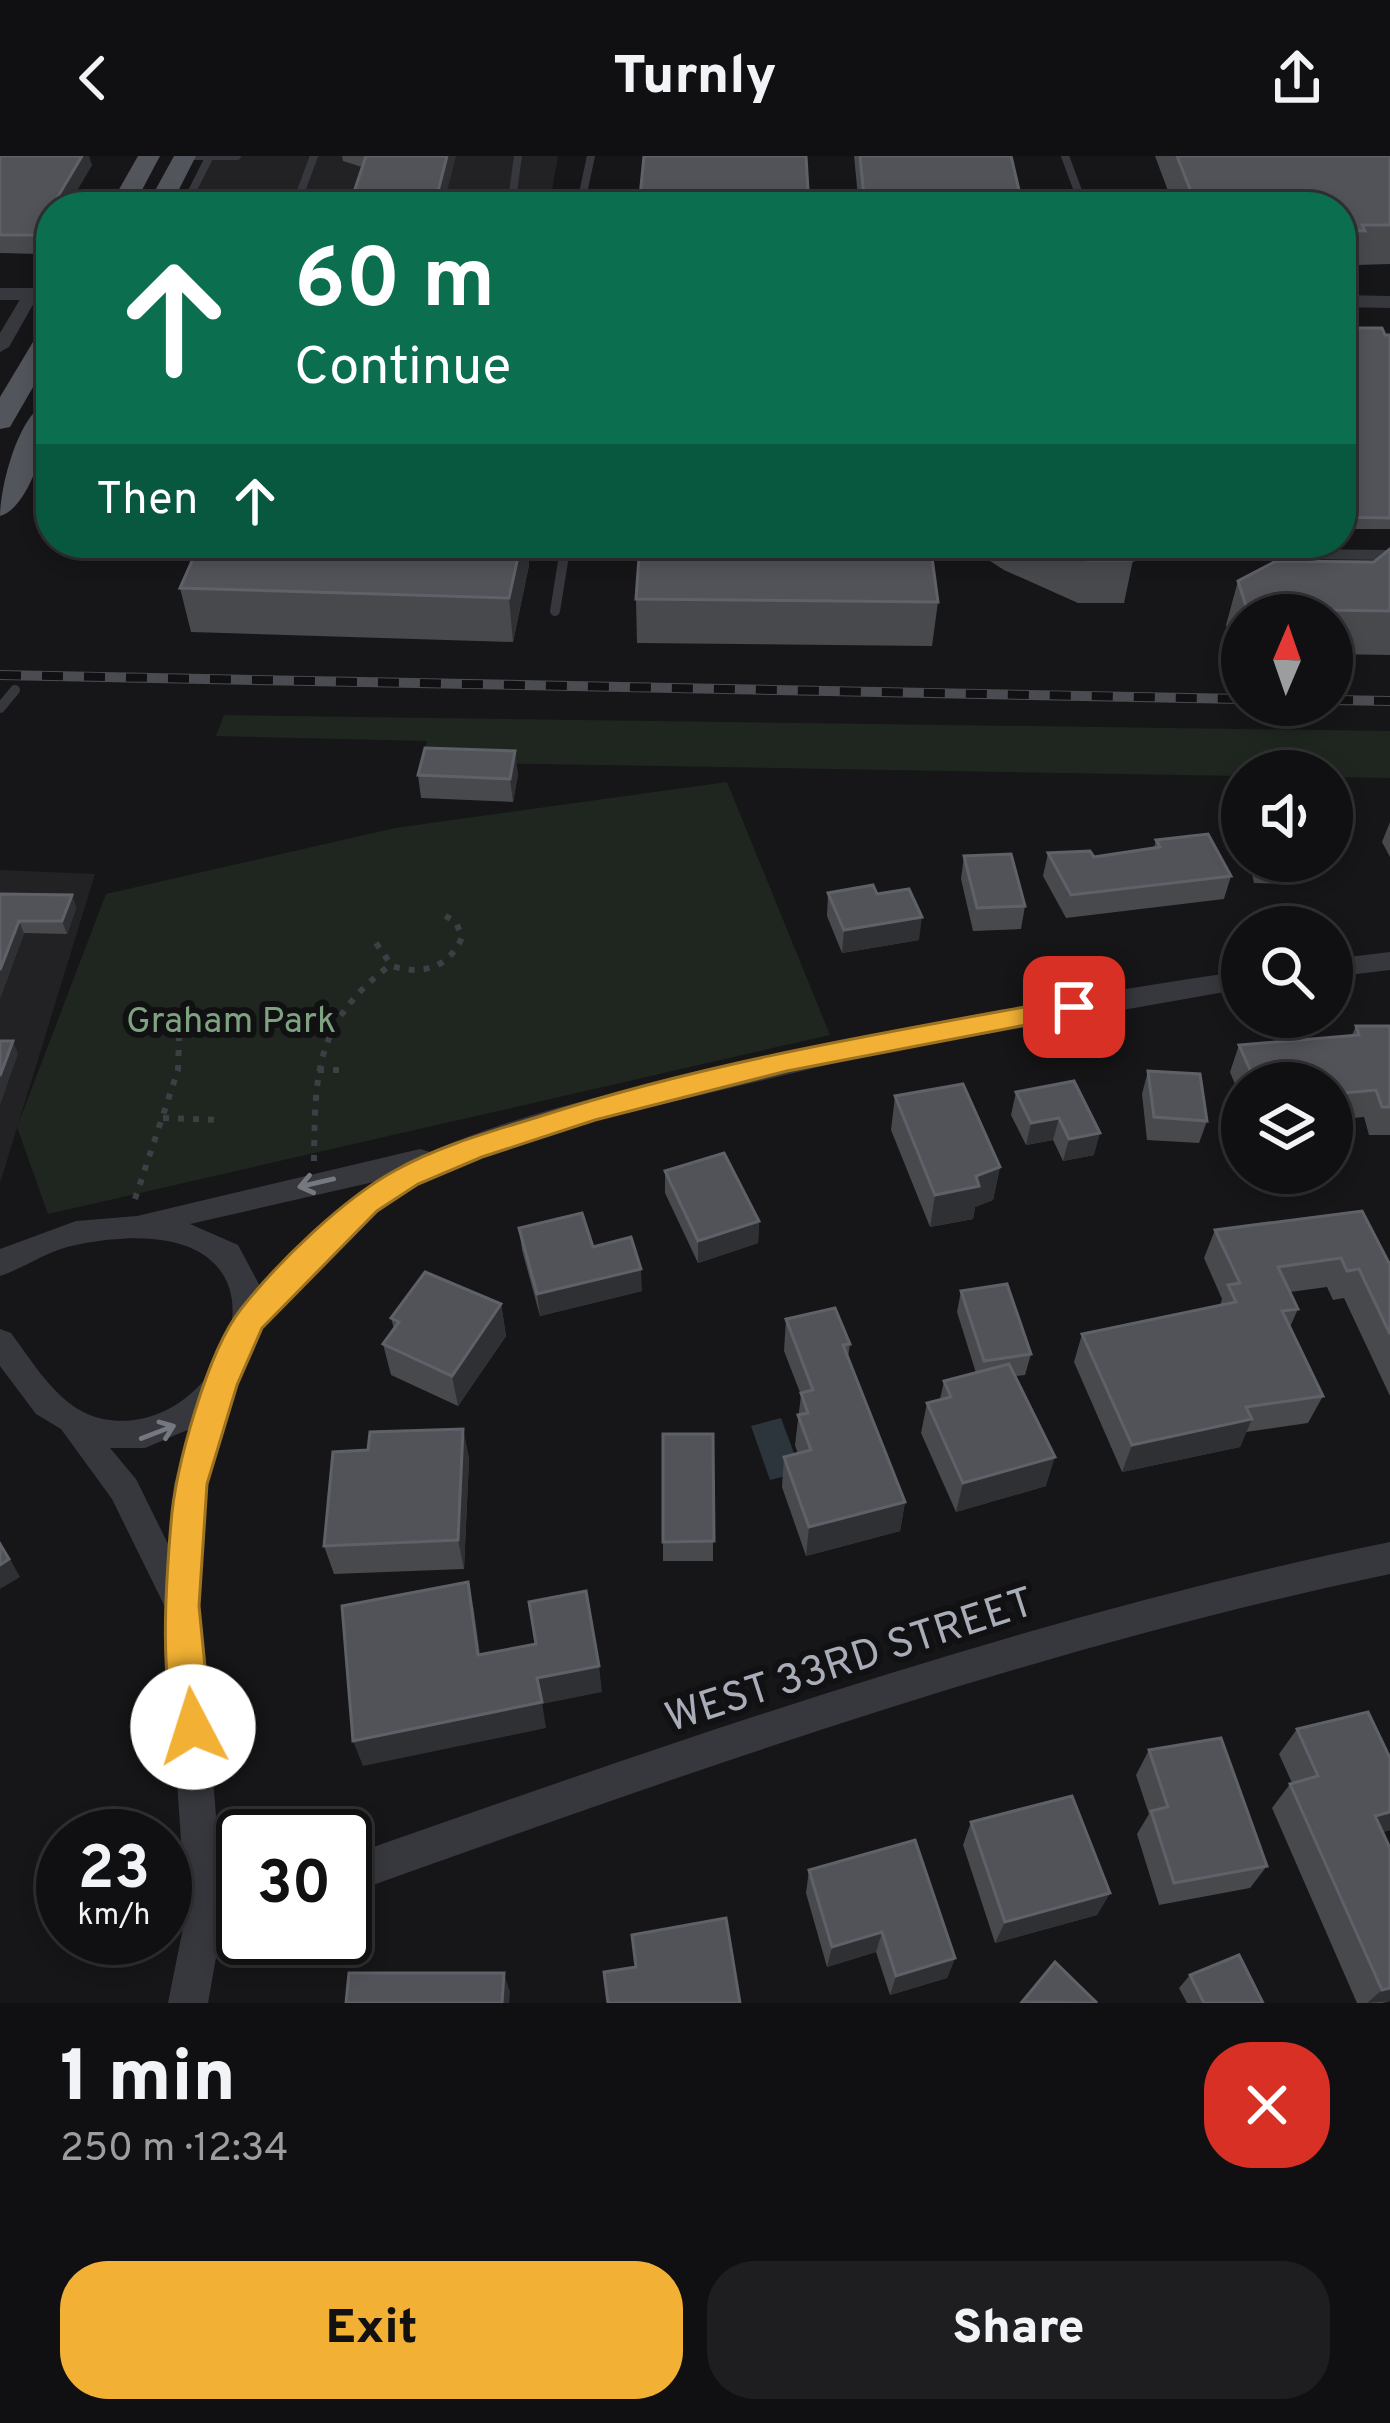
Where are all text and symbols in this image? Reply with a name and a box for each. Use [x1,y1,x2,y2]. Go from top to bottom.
text: Turnly [613,44,777,113]
icon: back [60,45,126,111]
icon: share [1264,45,1330,111]
text: 60 m [294,231,495,337]
icon: ahead [96,240,252,396]
text: Continue [294,335,511,404]
icon: ahead [222,468,288,534]
text: Then [96,473,198,530]
north arrow [1221,594,1353,726]
map controls [1221,594,1353,1194]
button: sound [1221,750,1353,882]
button: search [1221,906,1353,1038]
pin [1023,956,1125,1058]
icon: arrive [1041,974,1107,1040]
park label: Graham Park [126,1000,336,1046]
button: layers [1221,1062,1353,1194]
one-way arrow [298,1172,336,1195]
one-way arrow [139,1419,176,1441]
street label: WEST 33RD STREET [659,1578,1041,1747]
position arrow [130,1664,256,1790]
speed limit sign: 30 [216,1809,372,1965]
text: 23 [78,1834,150,1910]
text: km/h [78,1898,150,1935]
text: 1 min [60,2035,236,2127]
button: close [1204,2042,1330,2168]
text: 250 m · 12:34 [60,2126,288,2175]
button: Exit [60,2261,683,2399]
button: Share [707,2261,1330,2399]

